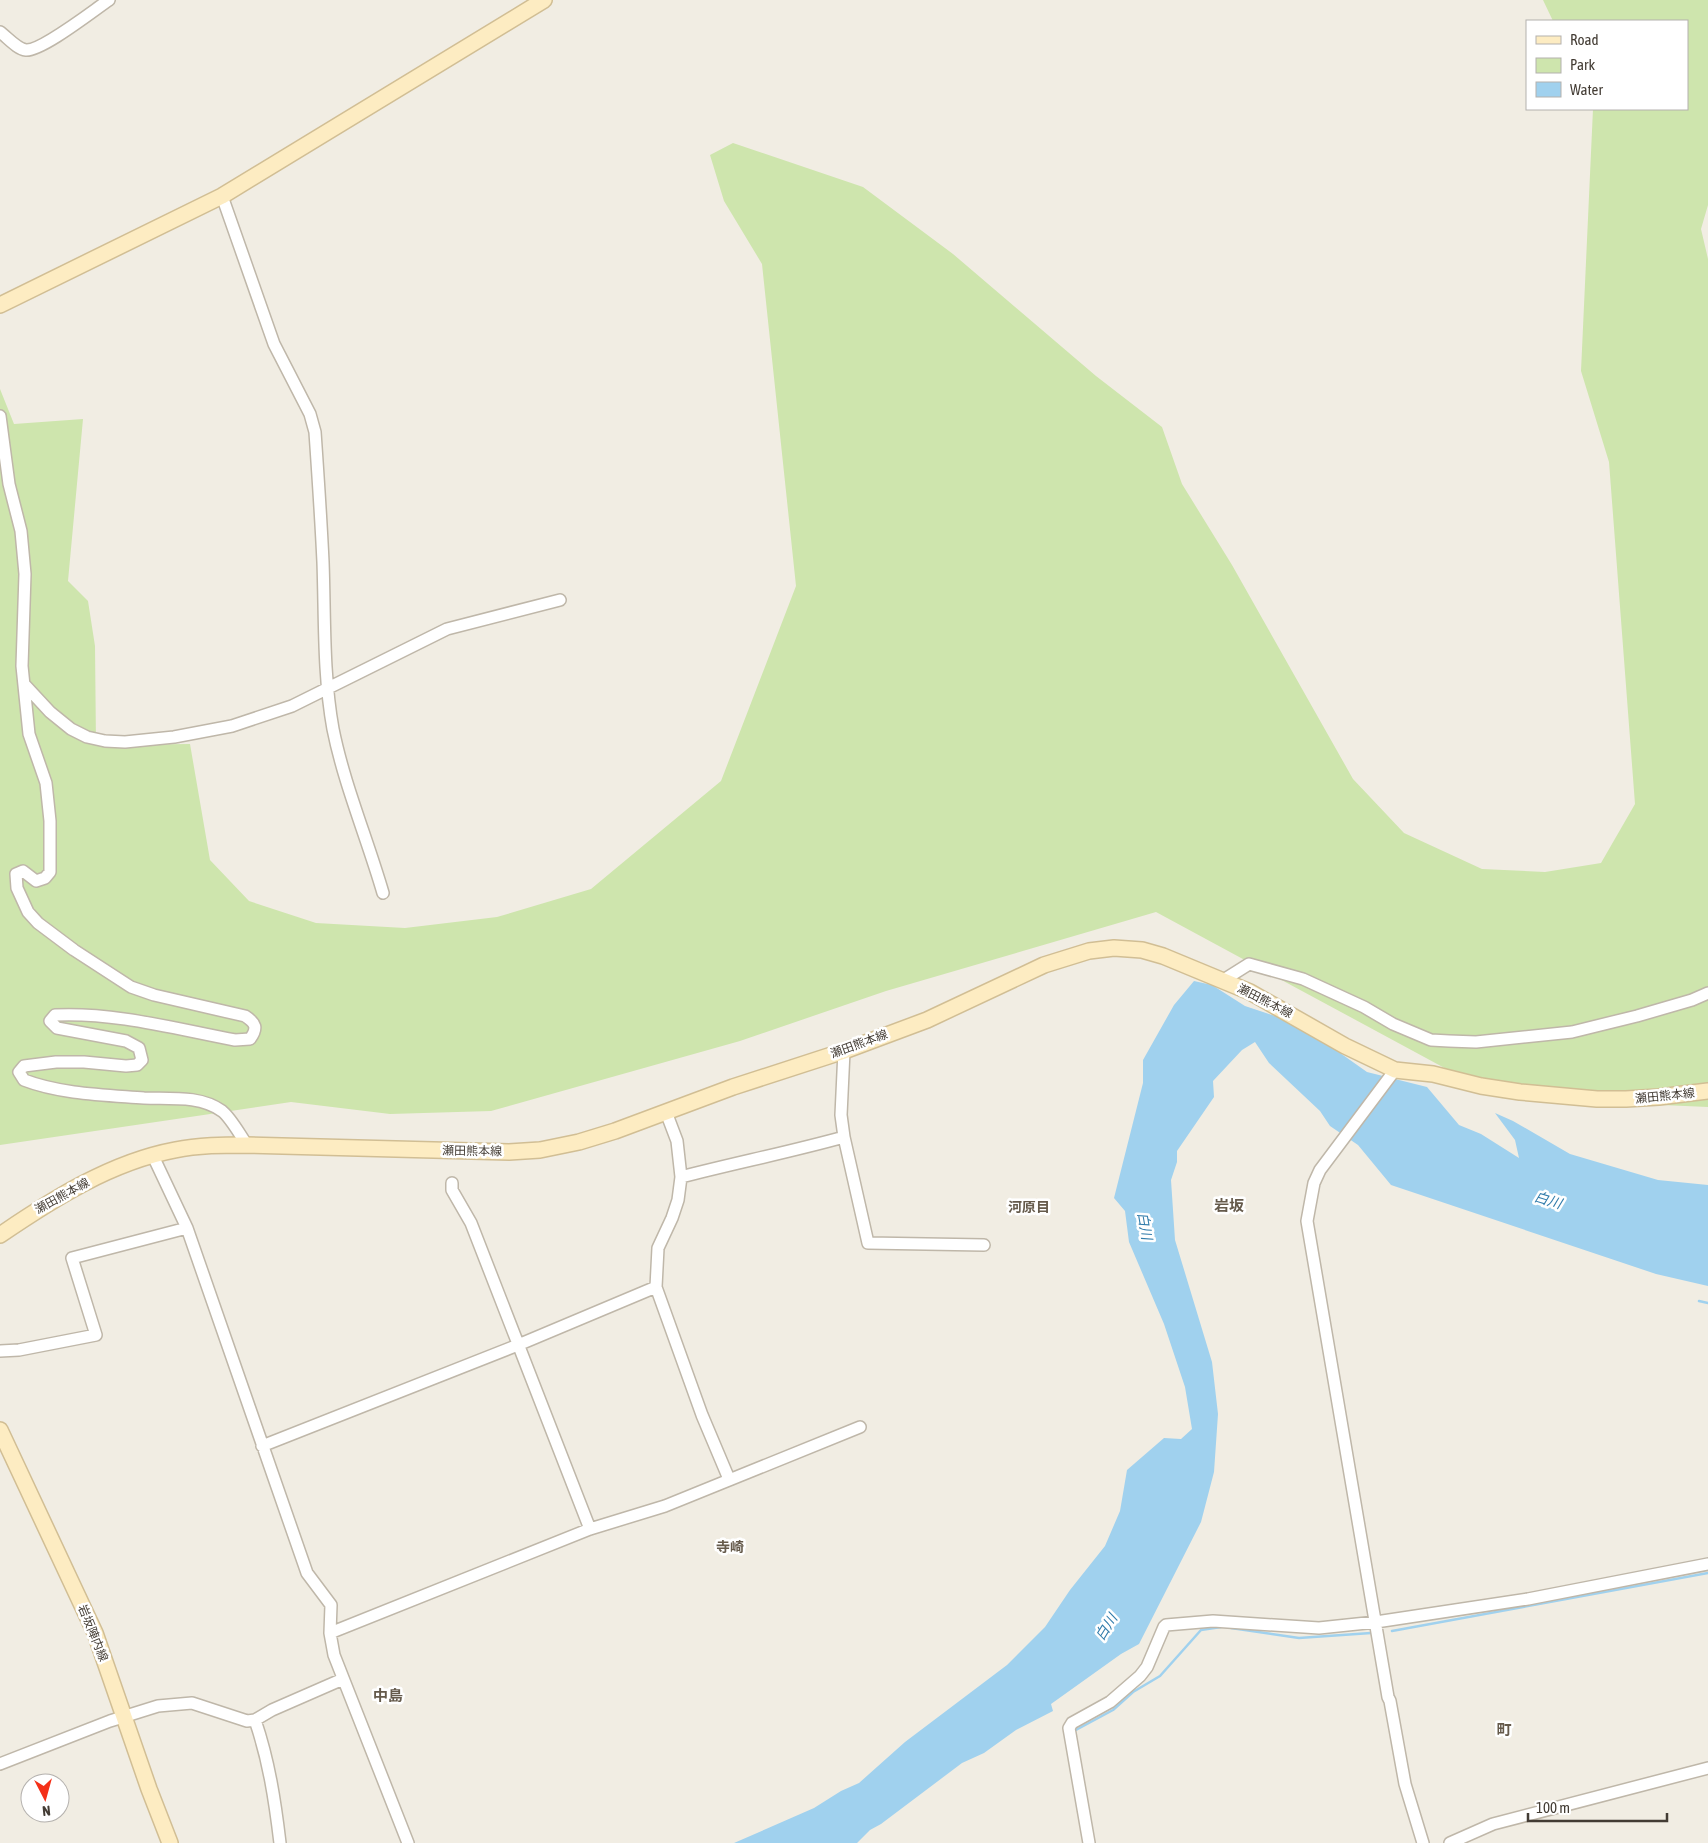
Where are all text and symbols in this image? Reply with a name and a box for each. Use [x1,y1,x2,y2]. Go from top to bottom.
legend [1526,20,1688,110]
text: Road [1570,31,1599,48]
text: Park [1570,56,1595,73]
text: Water [1570,81,1603,98]
street label: 瀬田熊本線 [1235,981,1295,1021]
street label: 瀬田熊本線 [828,1027,890,1061]
street label: 瀬田熊本線 [1634,1086,1696,1106]
street label: 瀬田熊本線 [442,1143,502,1159]
street label: 瀬田熊本線 [32,1175,92,1217]
water label: 白川 [1532,1188,1566,1212]
district label: 岩坂 [1214,1197,1244,1214]
district label: 河原目 [1008,1199,1050,1215]
water label: 白川 [1135,1211,1156,1243]
district label: 寺崎 [716,1539,744,1555]
street label: 岩坂陣内線 [75,1603,111,1663]
water label: 白川 [1092,1609,1121,1643]
district label: 中島 [373,1687,403,1704]
district label: 町 [1496,1721,1512,1738]
north arrow [20,1773,70,1823]
scale bar [1528,1790,1667,1822]
text: 100 m [1536,1799,1570,1816]
text: N [41,1803,51,1819]

